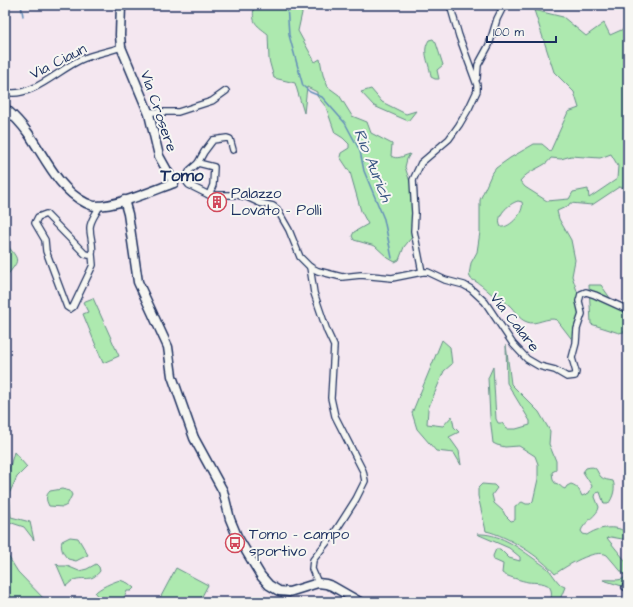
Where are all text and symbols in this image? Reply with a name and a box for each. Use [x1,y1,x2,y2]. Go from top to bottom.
scale bar [487,18,556,44]
text: 100 m [493,24,524,41]
street label: Via Ciaun [26,38,91,85]
street label: Via Crosere [135,68,182,155]
water label: Rio Aurich [348,126,398,206]
district label: Tomo [160,164,204,188]
place label: Palazzo Lovato - Polli [231,183,322,221]
building icon: Palazzo Lovato - Polli [206,191,228,213]
street label: Via Calare [485,288,544,356]
place label: Tomo - campo sportivo [249,524,350,562]
bus stop icon: Tomo - campo sportivo [224,532,246,554]

